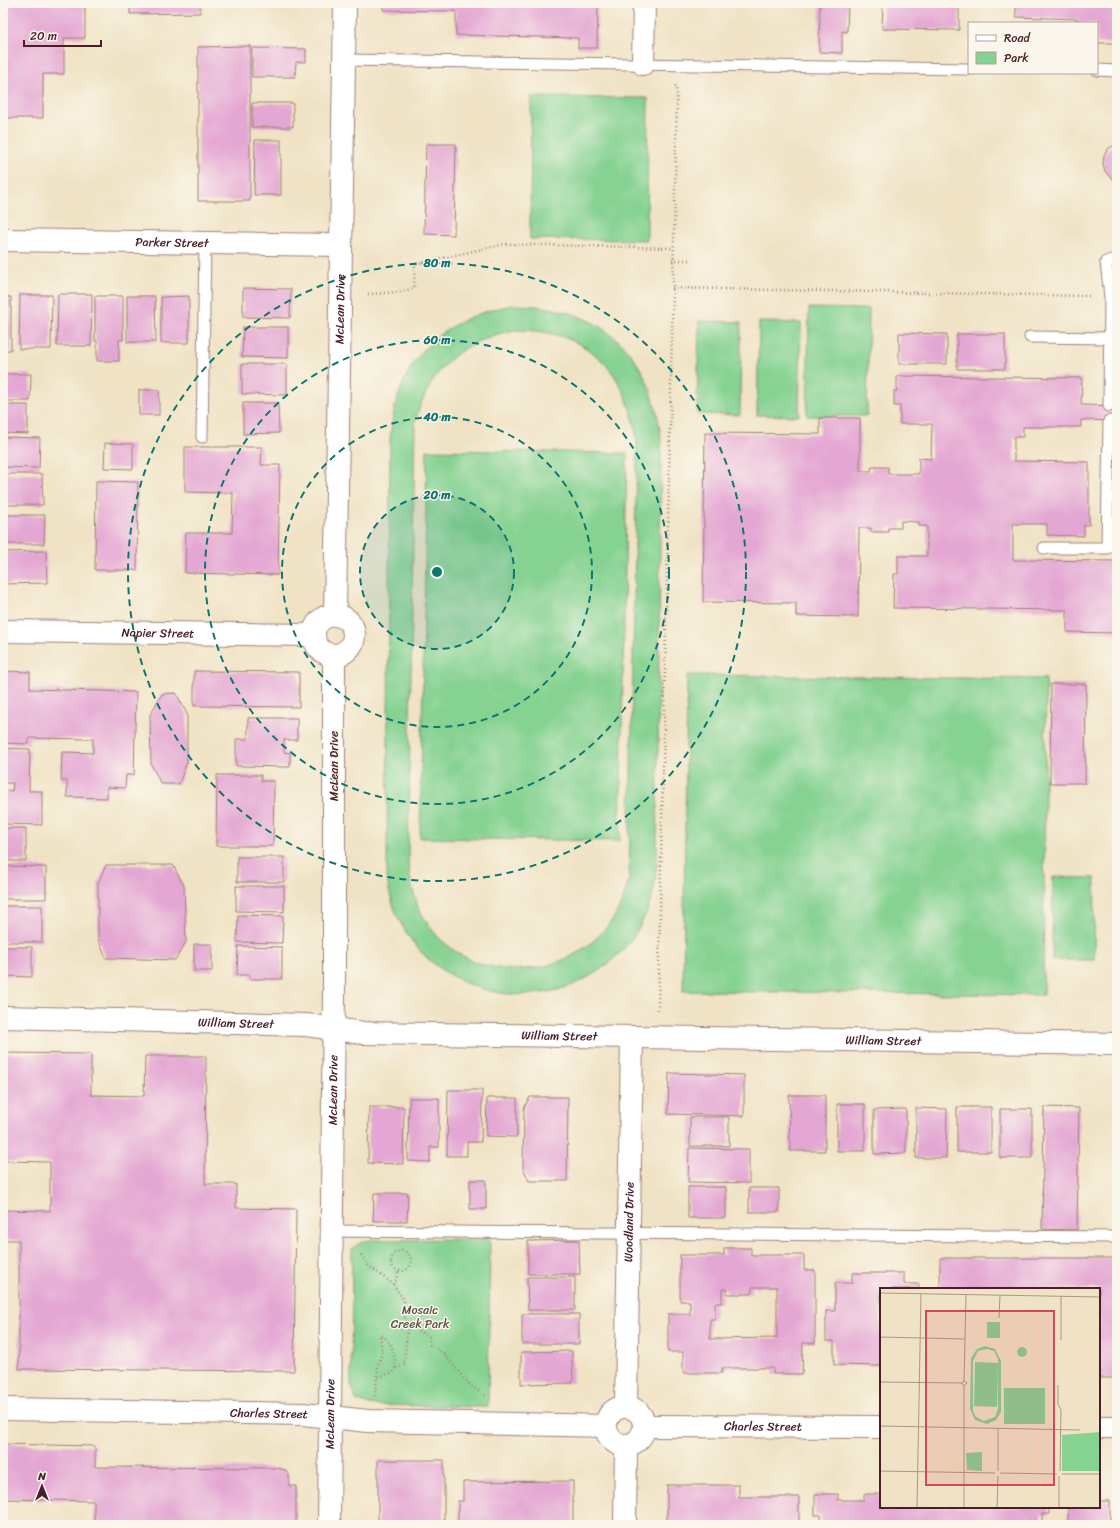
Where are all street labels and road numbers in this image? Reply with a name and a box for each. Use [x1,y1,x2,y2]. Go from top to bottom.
street label: Parker Street [135,231,210,254]
street label: McLean Drive [328,274,352,344]
street label: Napier Street [121,622,195,644]
street label: McLean Drive [323,731,345,801]
street label: William Street [198,1011,275,1035]
street label: William Street [521,1024,599,1047]
street label: William Street [845,1029,923,1052]
street label: McLean Drive [322,1055,344,1125]
street label: Woodland Drive [617,1182,641,1262]
street label: McLean Drive [319,1379,341,1449]
street label: Charles Street [230,1402,309,1425]
street label: Charles Street [724,1415,802,1438]

